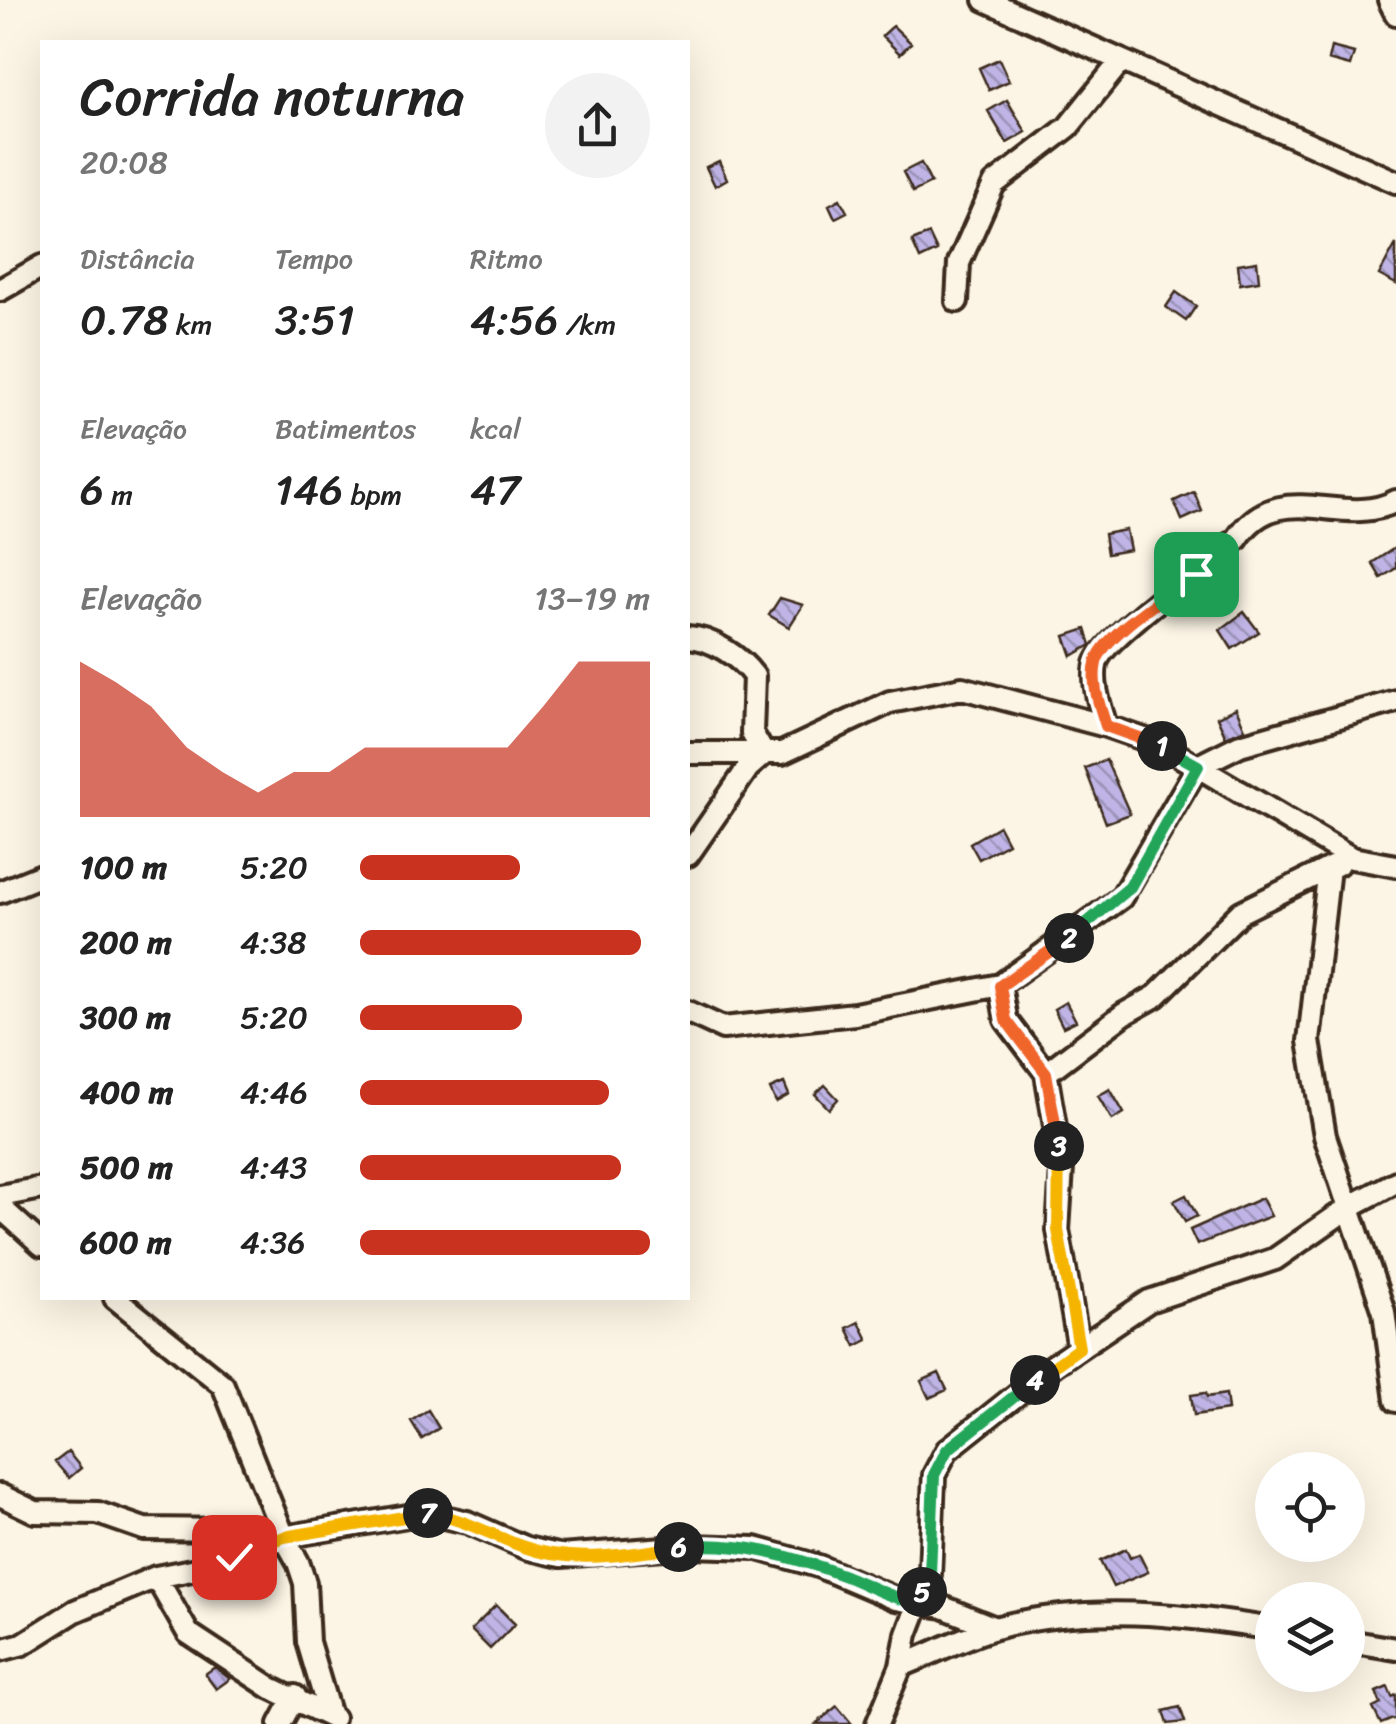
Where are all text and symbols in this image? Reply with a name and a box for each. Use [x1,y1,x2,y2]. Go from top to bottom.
text: Corrida noturna [80,48,464,145]
button: share [545,73,650,178]
text: 20:08 [80,134,168,191]
text: Distância [80,234,195,283]
text: Tempo [275,234,353,283]
text: Ritmo [470,234,543,283]
text: 0.78 [80,283,169,357]
text: 3:51 [275,283,354,357]
text: 4:56 [470,283,558,357]
text: km [169,300,212,349]
text: /km [558,300,616,349]
text: Elevação [80,404,187,453]
text: Batimentos [275,404,416,453]
text: kcal [470,404,521,453]
text: 6 [80,453,104,527]
text: 146 [275,453,343,527]
text: 47 [470,453,520,527]
text: m [104,470,133,519]
text: bpm [343,470,402,519]
pin [1154,532,1239,617]
icon: arrive [1169,547,1224,602]
text: Elevação [80,570,202,627]
text: 13–19 m [534,570,650,627]
pin: 1 [1137,721,1187,771]
text: 1 [1156,721,1168,770]
text: 100 m [80,839,167,896]
text: 5:20 [240,839,308,896]
pin: 2 [1044,913,1094,963]
text: 2 [1061,913,1077,962]
text: 200 m [80,914,172,971]
text: 4:38 [240,914,307,971]
text: 300 m [80,989,171,1046]
text: 5:20 [240,989,308,1046]
text: 400 m [80,1064,173,1121]
text: 4:46 [240,1064,308,1121]
pin: 3 [1034,1121,1084,1171]
text: 3 [1051,1121,1067,1170]
text: 500 m [80,1139,173,1196]
text: 4:43 [240,1139,307,1196]
text: 600 m [80,1214,172,1271]
text: 4:36 [240,1214,305,1271]
pin: 4 [1010,1355,1060,1405]
text: 4 [1026,1355,1044,1404]
map controls [1255,1452,1365,1692]
button: locate [1255,1452,1365,1562]
pin: 7 [403,1488,453,1538]
text: 7 [420,1488,436,1537]
pin [192,1515,277,1600]
pin: 6 [654,1522,704,1572]
text: 6 [671,1522,687,1571]
icon: check [207,1530,262,1585]
pin: 5 [897,1567,947,1617]
text: 5 [913,1567,931,1616]
button: layers [1255,1582,1365,1692]

